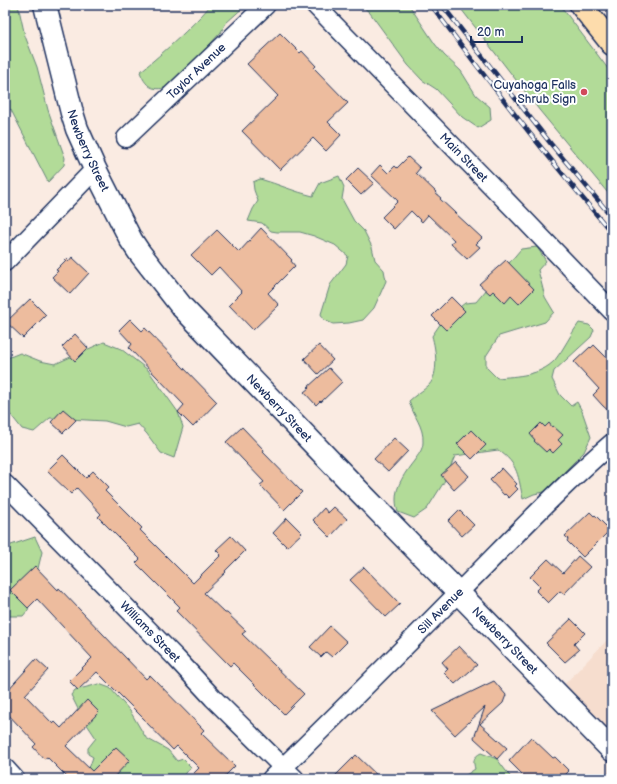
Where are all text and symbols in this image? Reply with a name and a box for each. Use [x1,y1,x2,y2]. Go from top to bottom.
scale bar [471,18,522,44]
text: 20 m [477,25,504,40]
street label: Taylor Avenue [164,40,229,103]
place label: Cuyahoga Falls Shrub Sign [494,78,576,107]
marker: Cuyahoga Falls Shrub Sign [579,87,589,97]
street label: Newberry Street [63,108,112,194]
street label: Main Street [436,130,491,186]
street label: Newberry Street [243,371,315,446]
street label: Sill Avenue [415,585,467,637]
street label: Williams Street [116,598,183,666]
street label: Newberry Street [468,604,541,678]

